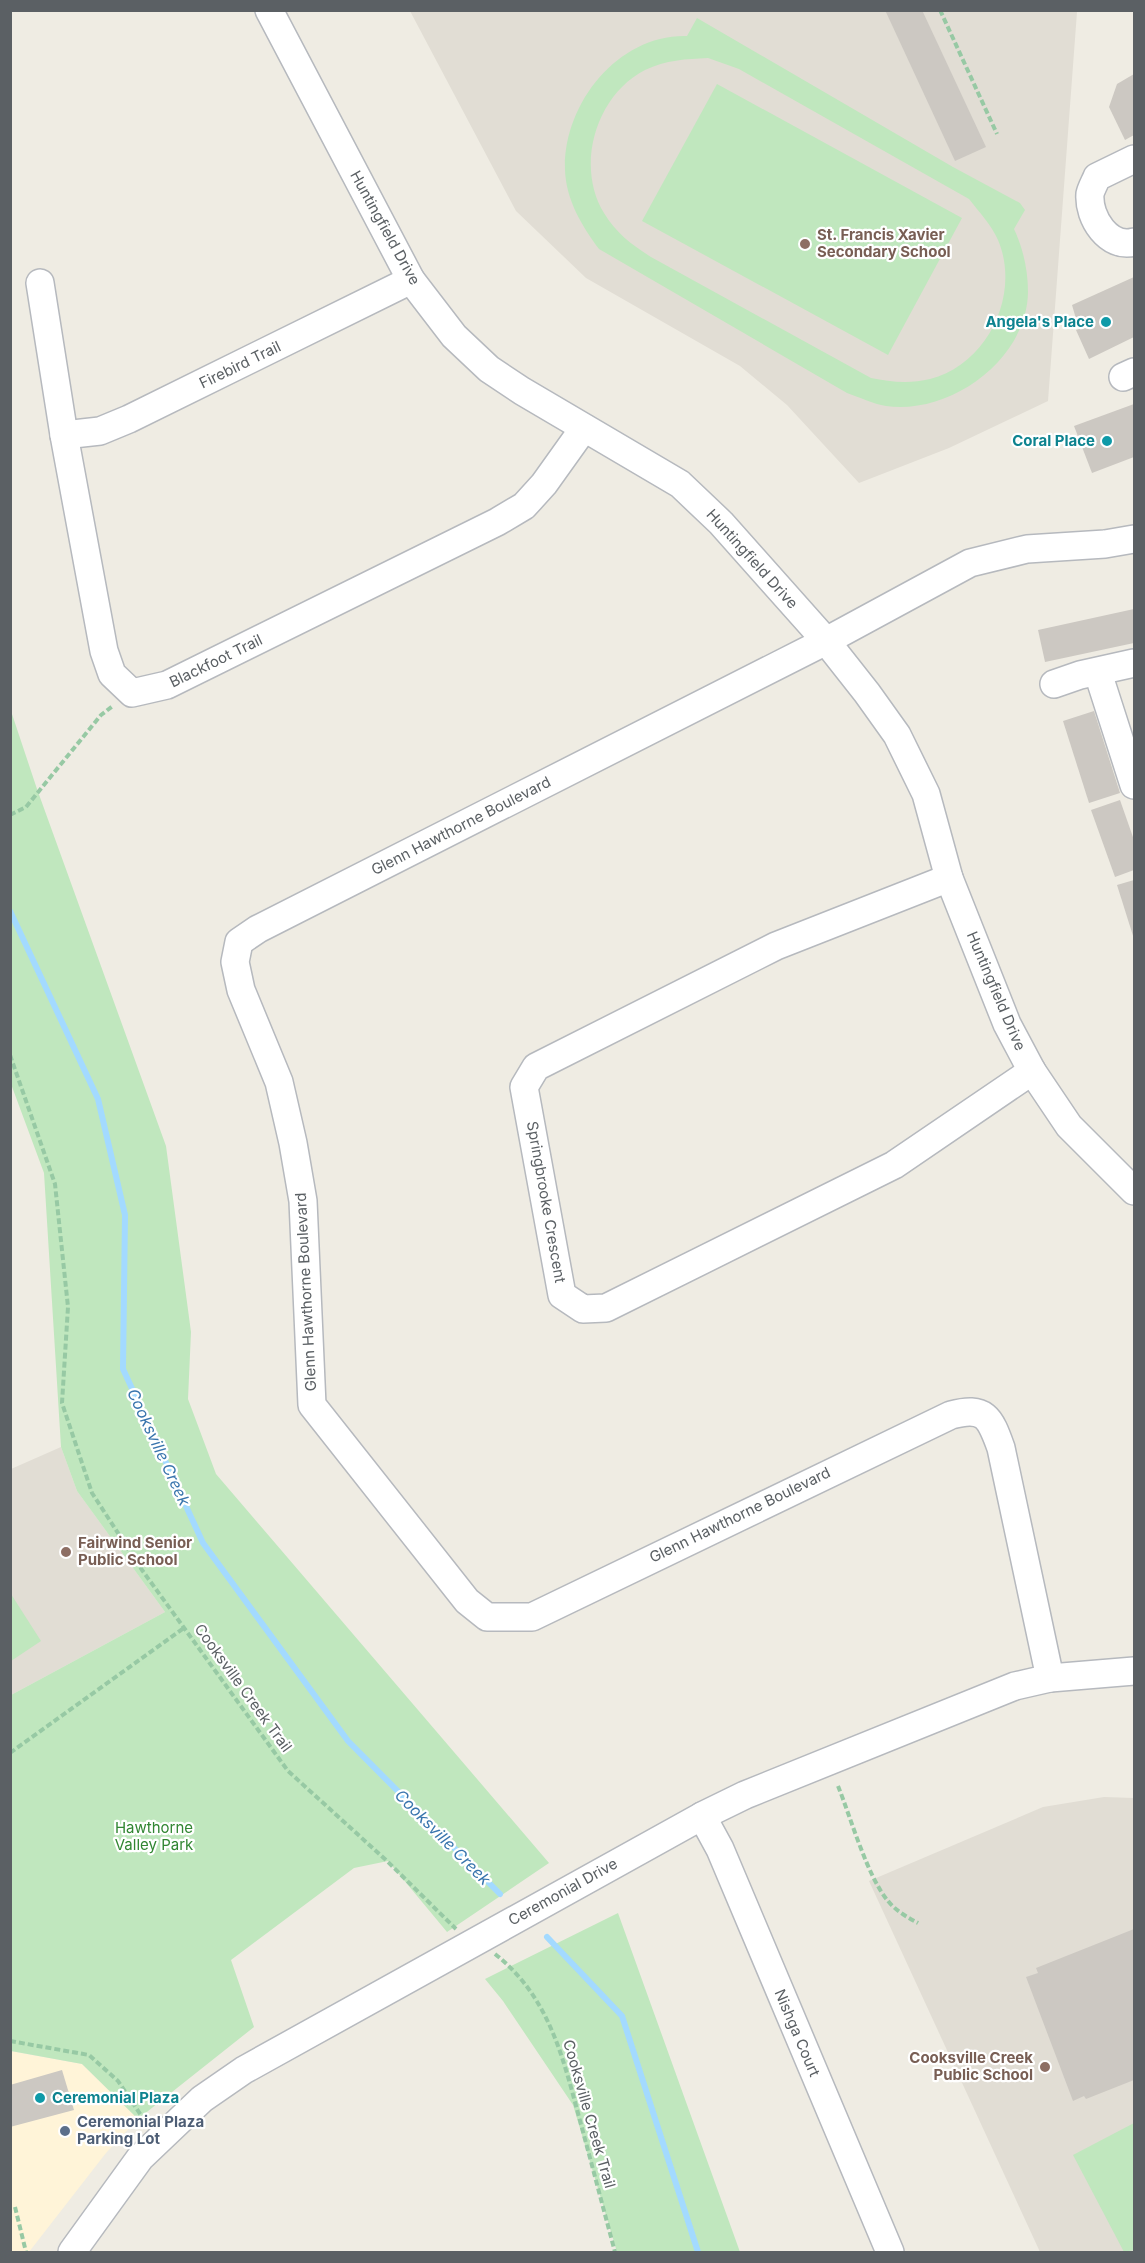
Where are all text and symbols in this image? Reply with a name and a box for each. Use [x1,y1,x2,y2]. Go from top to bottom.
street label: Huntingfield Drive [346,167,425,288]
place label: St. Francis Xavier Secondary School [817,225,951,261]
marker: St. Francis Xavier Secondary School [798,237,812,251]
place label: Angela's Place [985,312,1094,331]
marker: Angela's Place [1099,315,1113,329]
street label: Firebird Trail [196,337,284,392]
place label: Coral Place [1012,431,1095,450]
marker: Coral Place [1100,434,1114,448]
street label: Huntingfield Drive [703,505,802,612]
street label: Blackfoot Trail [166,630,265,691]
street label: Glenn Hawthorne Boulevard [368,772,554,879]
street label: Huntingfield Drive [963,928,1030,1053]
street label: Springbrooke Crescent [523,1120,570,1284]
street label: Glenn Hawthorne Boulevard [291,1192,320,1392]
water label: Cooksville Creek [123,1385,195,1509]
street label: Glenn Hawthorne Boulevard [646,1462,833,1567]
place label: Fairwind Senior Public School [78,1533,192,1569]
marker: Fairwind Senior Public School [59,1545,73,1559]
street label: Cooksville Creek Trail [191,1620,296,1756]
water label: Cooksville Creek [391,1785,495,1889]
park label: Hawthorne Valley Park [115,1818,194,1854]
street label: Ceremonial Drive [505,1854,621,1929]
street label: Nishga Court [771,1986,824,2079]
street label: Cooksville Creek Trail [559,2037,620,2190]
place label: Cooksville Creek Public School [909,2048,1033,2084]
marker: Cooksville Creek Public School [1038,2060,1052,2074]
place label: Ceremonial Plaza [52,2088,179,2107]
marker: Ceremonial Plaza [33,2091,47,2105]
place label: Ceremonial Plaza Parking Lot [77,2112,204,2148]
marker: Ceremonial Plaza Parking Lot [58,2124,72,2138]

